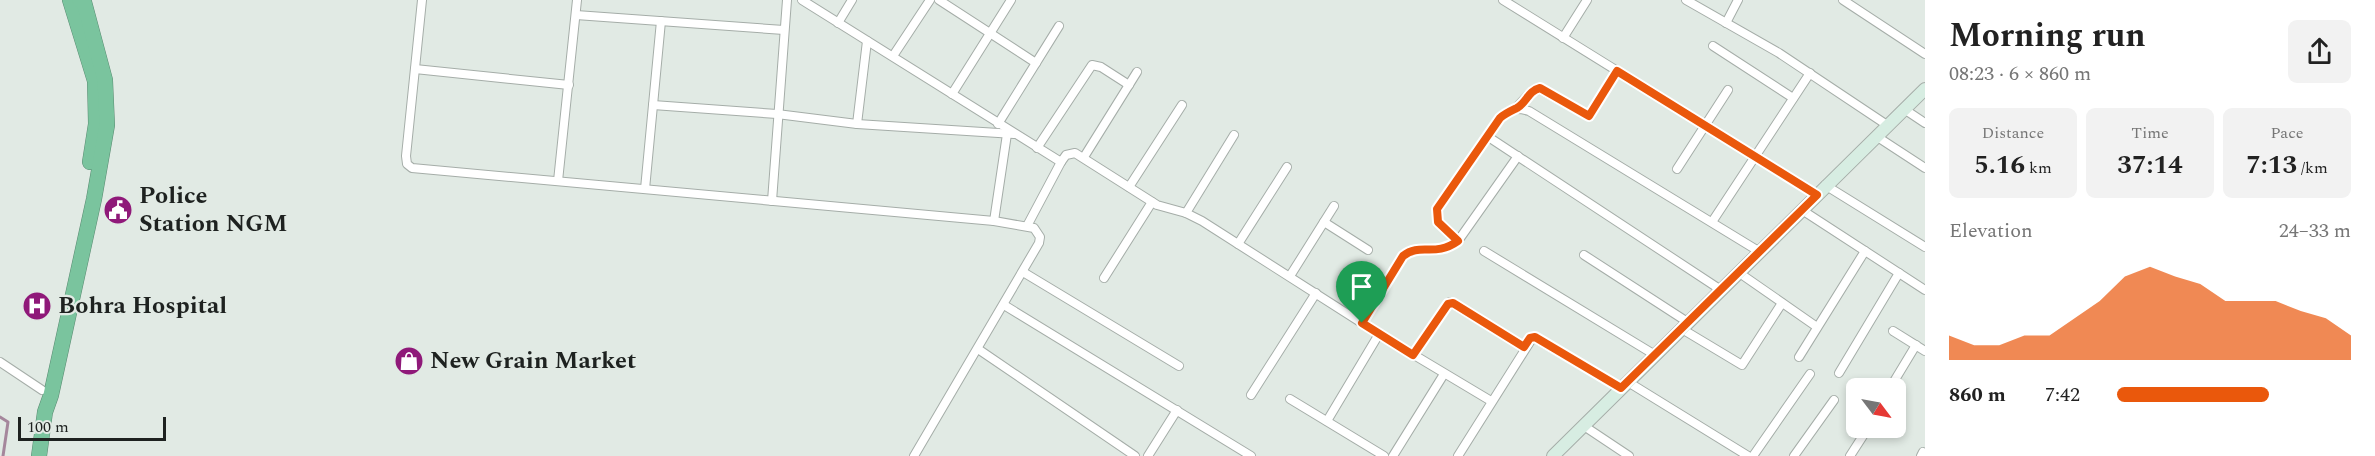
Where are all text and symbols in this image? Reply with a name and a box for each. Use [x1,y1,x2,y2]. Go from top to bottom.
text: Morning run [1949,11,2146,61]
button: share [2288,20,2351,83]
text: 08:23 · 6 × 860 m [1949,59,2091,89]
text: Distance [1982,121,2044,145]
text: Time [2131,121,2169,145]
text: Pace [2270,121,2304,145]
text: 5.16 [1974,145,2025,185]
text: 37:14 [2117,145,2183,185]
text: 7:13 [2246,145,2297,185]
text: km [2025,156,2052,180]
text: /km [2297,156,2328,180]
place label: Police Station NGM [139,178,287,242]
public building icon: Police Station NGM [102,194,134,226]
text: Elevation [1949,216,2033,246]
text: 24–33 m [2279,216,2351,246]
pin [1336,261,1387,323]
icon: arrive [1345,270,1378,303]
place label: Bohra Hospital [58,288,227,324]
hospital icon: Bohra Hospital [21,290,53,322]
place label: New Grain Market [430,343,636,379]
shop icon: New Grain Market [393,345,425,377]
north arrow [1846,378,1906,438]
map controls [1846,378,1906,438]
text: 860 m [1949,380,2006,410]
text: 7:42 [2045,380,2080,410]
scale bar [18,414,166,442]
text: 100 m [27,415,69,439]

